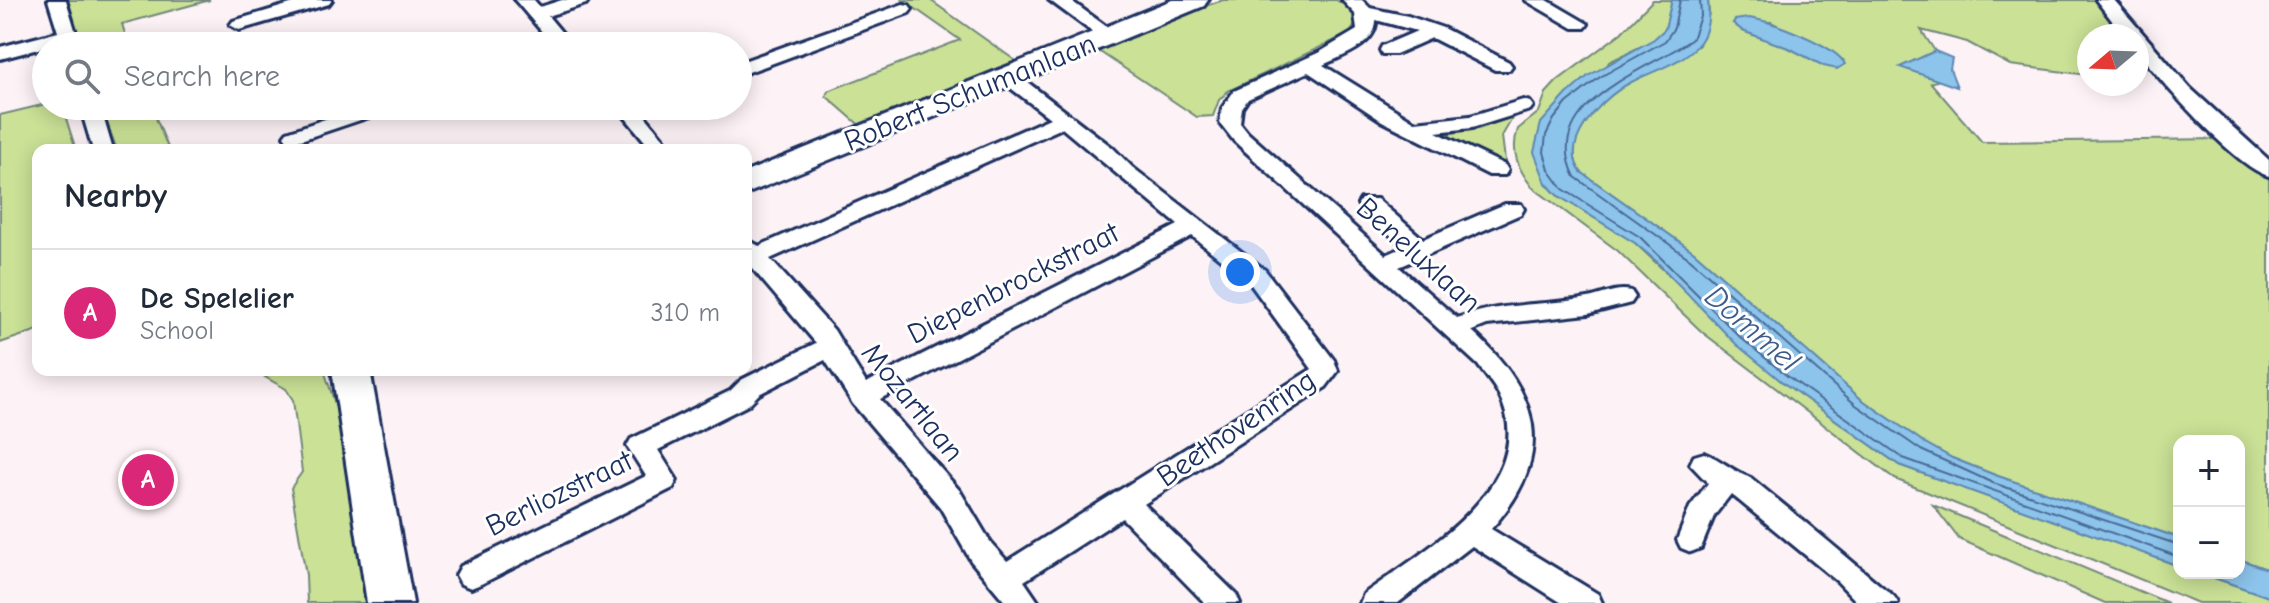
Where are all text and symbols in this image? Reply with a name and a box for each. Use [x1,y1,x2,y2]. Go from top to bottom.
north arrow [2077,24,2149,96]
street label: Robert Schumanlaan [839,26,1101,159]
search box [32,32,752,120]
icon: search [60,54,104,98]
text: Search here [124,59,280,94]
text: Nearby [64,176,167,216]
street label: Beneluxlaan [1349,190,1488,320]
street label: Diepenbrockstraat [902,214,1126,352]
your location [1220,252,1260,292]
water label: Dommel [1698,277,1808,380]
text: De Spelelier [140,281,294,316]
text: A [83,298,97,328]
text: 310 m [651,298,720,328]
text: School [140,316,214,346]
street label: Mozartlaan [854,336,971,469]
street label: Beethovenring [1150,363,1322,494]
map controls [2173,435,2245,579]
button: + [2173,435,2245,507]
street label: Berliozstraat [480,442,640,544]
pin: A [122,450,174,510]
button: − [2173,507,2245,579]

